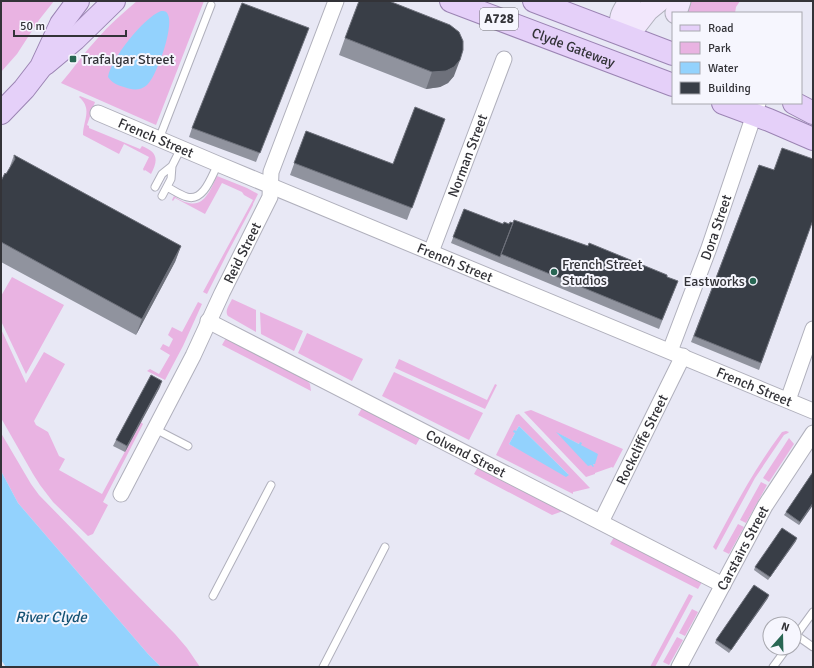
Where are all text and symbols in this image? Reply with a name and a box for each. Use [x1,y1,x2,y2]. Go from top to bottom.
road number: A728 [480,8,518,30]
scale bar [14,12,126,38]
legend [672,12,802,104]
text: 50 m [20,19,45,34]
text: Road [708,21,734,36]
street label: Clyde Gateway [530,24,618,71]
text: Park [708,41,731,56]
place label: Trafalgar Street [81,51,174,68]
marker: Trafalgar Street [68,54,78,64]
text: Water [708,61,739,76]
text: Building [708,81,751,96]
street label: Norman Street [444,112,491,200]
street label: French Street [116,114,196,161]
street label: Dora Street [697,192,735,262]
street label: Reid Street [220,219,265,286]
street label: French Street [415,239,495,286]
place label: French Street Studios [562,256,642,289]
marker: French Street Studios [549,267,559,277]
place label: Eastworks [683,273,745,290]
marker: Eastworks [748,276,758,286]
street label: French Street [714,363,795,410]
street label: Rockcliffe Street [612,391,671,488]
street label: Colvend Street [423,426,509,481]
street label: Carstairs Street [713,503,772,593]
water label: River Clyde [15,608,88,626]
north arrow [762,616,802,656]
text: N [779,620,791,634]

